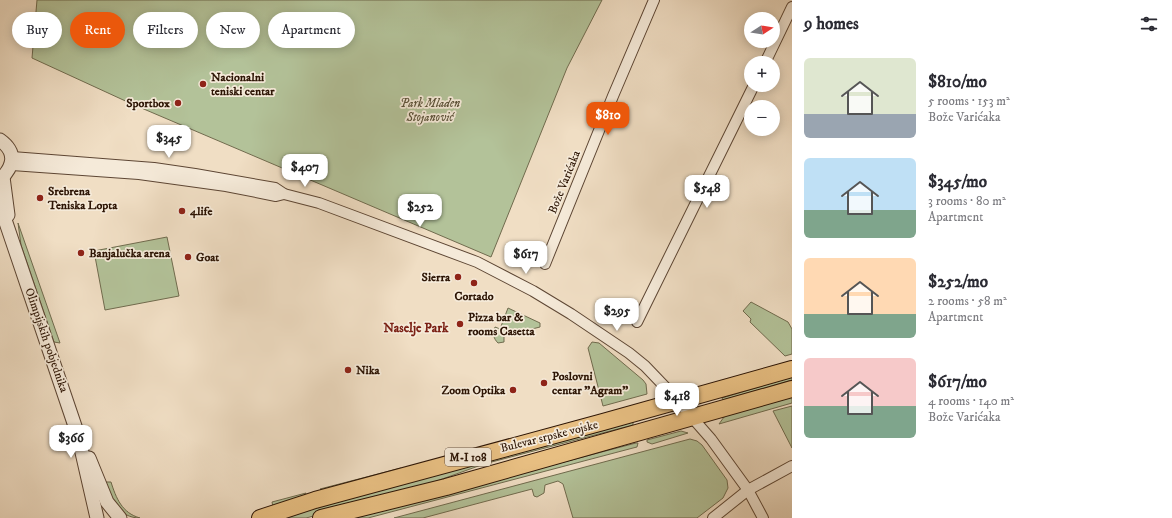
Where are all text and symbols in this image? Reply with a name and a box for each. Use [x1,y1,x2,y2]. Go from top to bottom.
chip: Buy [12,12,62,48]
chip: Rent [70,12,125,48]
chip: Filters [133,12,198,48]
chip: New [206,12,260,48]
chip: Apartment [268,12,355,48]
north arrow [744,12,780,48]
map controls [744,12,780,136]
text: 9 homes [804,13,859,35]
icon: filters [1138,13,1160,35]
button: + [744,56,780,92]
place label: Nacionalni teniski centar [211,70,275,99]
text: $810/mo [928,71,987,93]
icon: home [836,74,884,122]
marker: Nacionalni teniski centar [198,79,208,89]
text: 5 rooms · 153 m² [928,93,1010,109]
place label: Sportbox [126,96,170,111]
park label: Park Mladen Stojanović [400,96,460,125]
marker: Sportbox [173,98,183,108]
button: − [744,100,780,136]
pin: $810 [584,102,632,136]
text: $810 [595,107,621,123]
text: Bože Varićaka [928,109,1001,125]
pin: $345 [145,125,193,159]
text: $345 [156,130,182,146]
street label: Bože Varićaka [545,147,584,216]
pin: $407 [281,154,329,188]
text: $407 [291,159,319,175]
text: $345/mo [928,171,987,193]
icon: home [836,174,884,222]
pin: $548 [683,175,731,209]
text: $548 [694,180,720,196]
place label: Srebrena Teniska Lopta [47,184,118,213]
marker: Srebrena Teniska Lopta [35,193,45,203]
text: 3 rooms · 80 m² [928,193,1006,209]
pin: $252 [396,194,444,228]
text: $252 [407,199,433,215]
place label: 4life [189,204,212,219]
marker: 4life [177,206,187,216]
text: Apartment [928,209,983,225]
pin: $617 [502,241,550,275]
place label: Banjalučka arena [89,246,171,261]
text: $617 [513,246,539,262]
marker: Banjalučka arena [76,248,86,258]
place label: Goat [196,250,219,265]
marker: Goat [183,252,193,262]
place label: Sierra [422,270,451,285]
text: $252/mo [928,271,988,293]
marker: Sierra [453,272,463,282]
icon: home [836,274,884,322]
marker: Cortado [469,278,479,288]
street label: Olimpijskih pobjednika [22,286,72,395]
place label: Cortado [454,289,494,304]
text: 2 rooms · 58 m² [928,293,1007,309]
pin: $295 [593,298,641,332]
text: $295 [604,303,630,319]
text: Apartment [928,309,983,325]
place label: Pizza bar & rooms Casetta [468,310,535,339]
marker: Pizza bar & rooms Casetta [455,319,465,329]
district label: Naselje Park [383,320,449,337]
place label: Nika [356,363,381,378]
marker: Nika [343,365,353,375]
place label: Poslovni centar "Agram" [552,369,628,398]
text: $617/mo [928,371,987,393]
icon: home [836,374,884,422]
marker: Poslovni centar "Agram" [539,378,549,388]
place label: Zoom Optika [442,383,506,398]
pin: $418 [653,383,701,417]
marker: Zoom Optika [508,385,518,395]
text: $418 [664,388,690,404]
text: 4 rooms · 140 m² [928,393,1014,409]
text: Bože Varićaka [928,409,1001,425]
street label: Bulevar srpske vojske [499,417,599,456]
pin: $366 [47,425,95,459]
text: $366 [58,430,84,446]
road number: M-I 108 [445,448,491,466]

